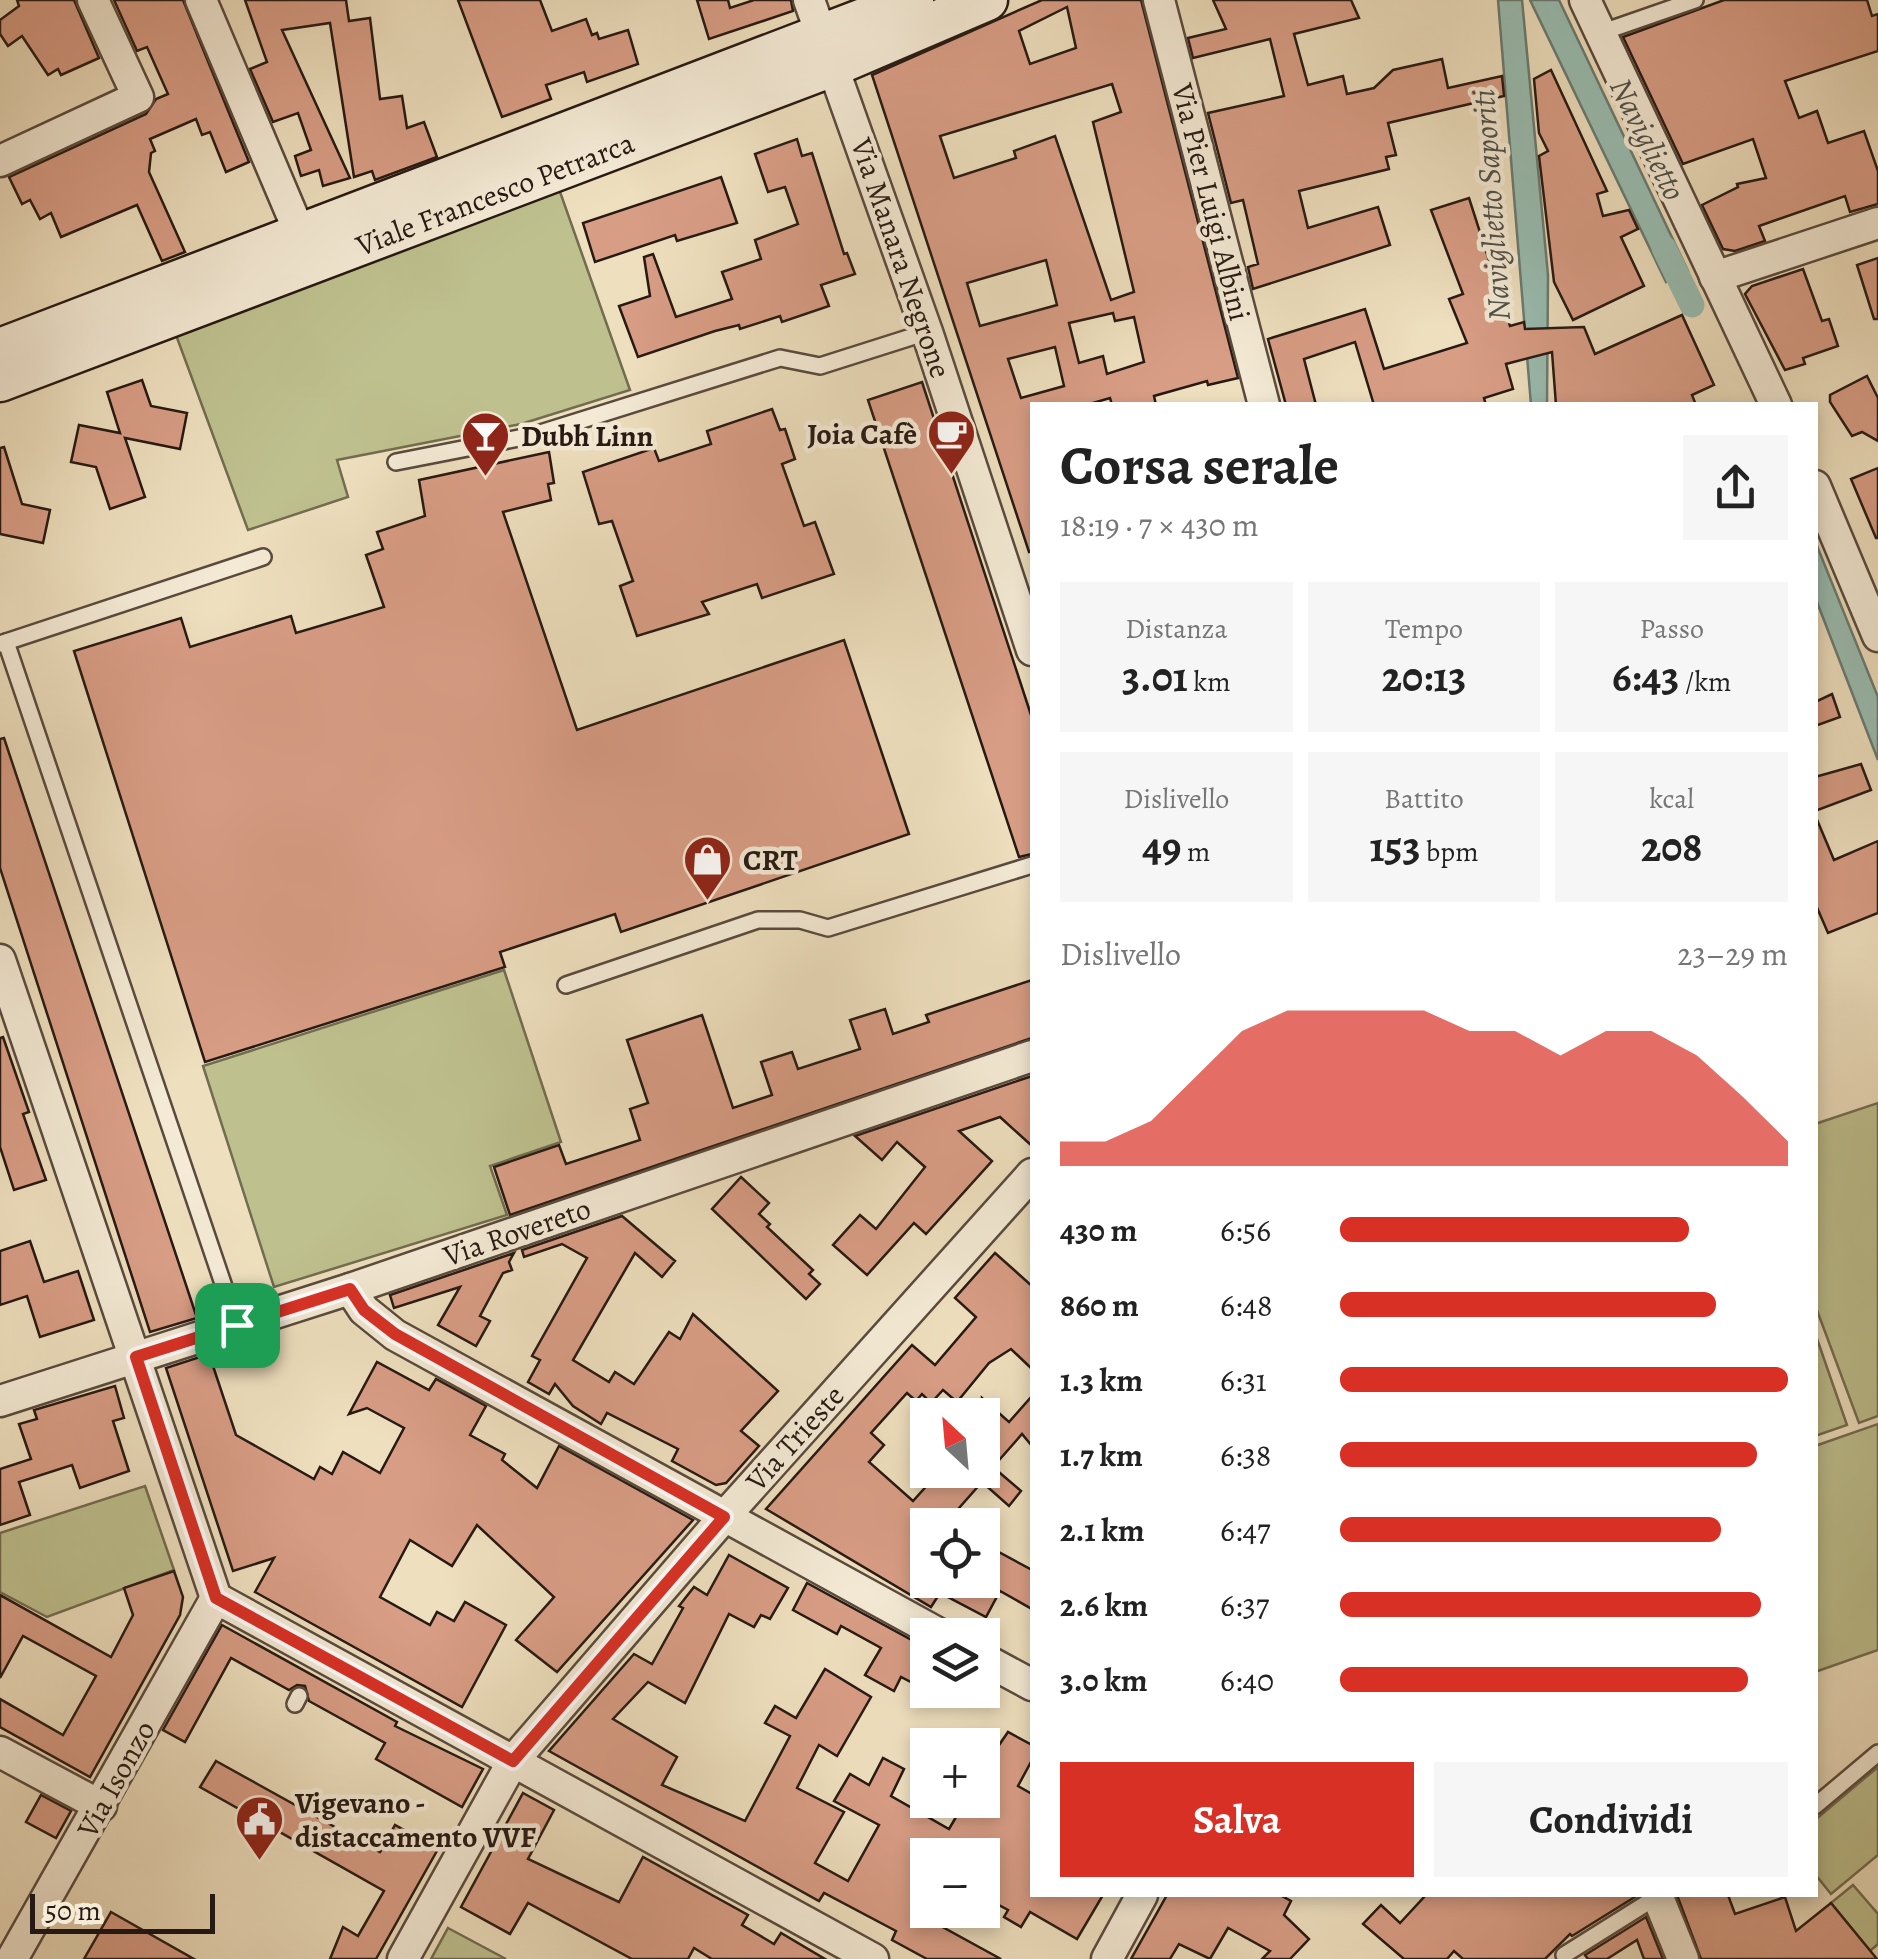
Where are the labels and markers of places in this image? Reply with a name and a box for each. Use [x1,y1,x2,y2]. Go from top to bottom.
cafe icon: Joia Cafè [926,408,978,476]
bar icon: Dubh Linn [460,410,512,478]
place label: Joia Cafè [807,414,917,454]
place label: Dubh Linn [521,416,654,456]
shop icon: CRT [682,834,734,902]
place label: CRT [743,840,798,880]
pin [195,1283,280,1368]
place label: Vigevano - distaccamento VVF [294,1783,536,1857]
public building icon: Vigevano - distaccamento VVF [234,1794,286,1862]

